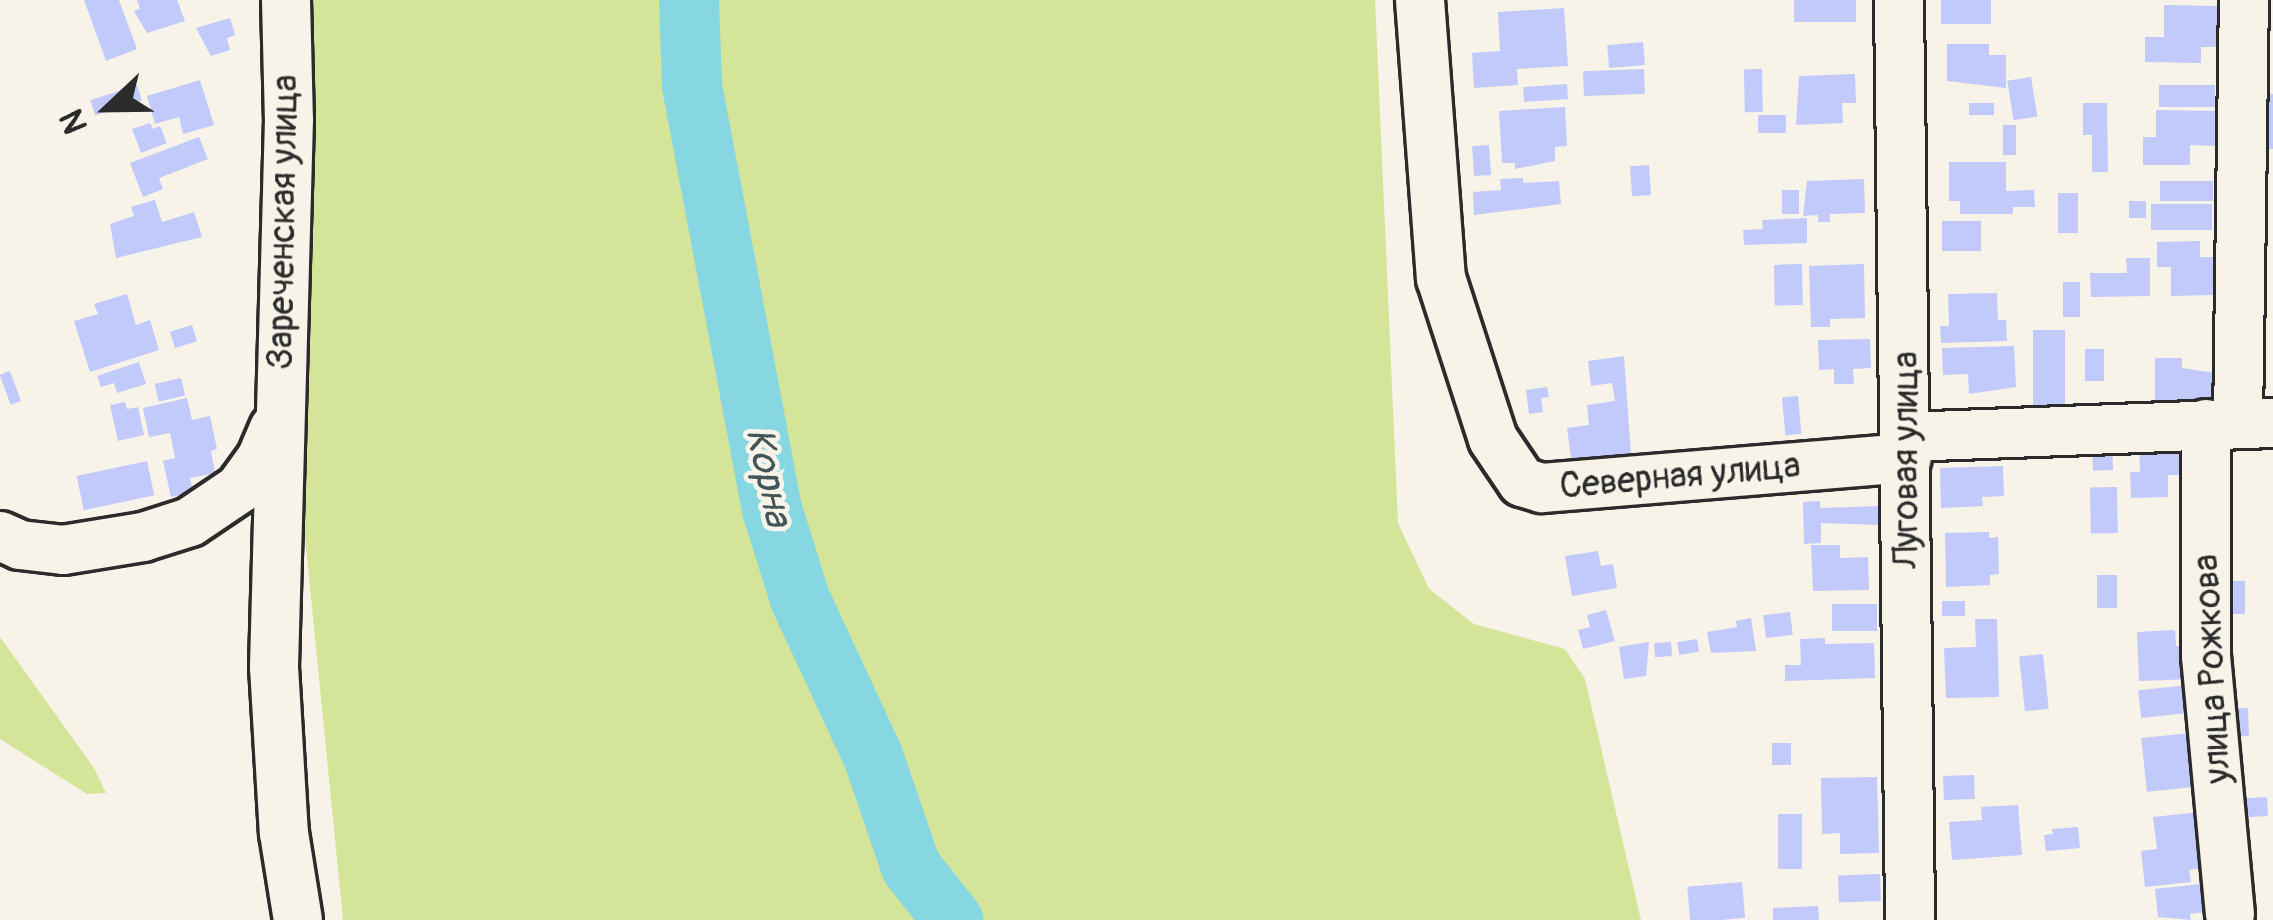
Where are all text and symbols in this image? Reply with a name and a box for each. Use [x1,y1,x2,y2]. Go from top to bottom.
north arrow [48,48,168,168]
street label: Зареченская улица [259,74,307,370]
text: N [51,104,97,140]
street label: Луговая улица [1884,351,1928,569]
water label: Корна [735,424,801,530]
street label: Северная улица [1558,444,1802,508]
street label: улица Рожкова [2184,553,2240,785]

